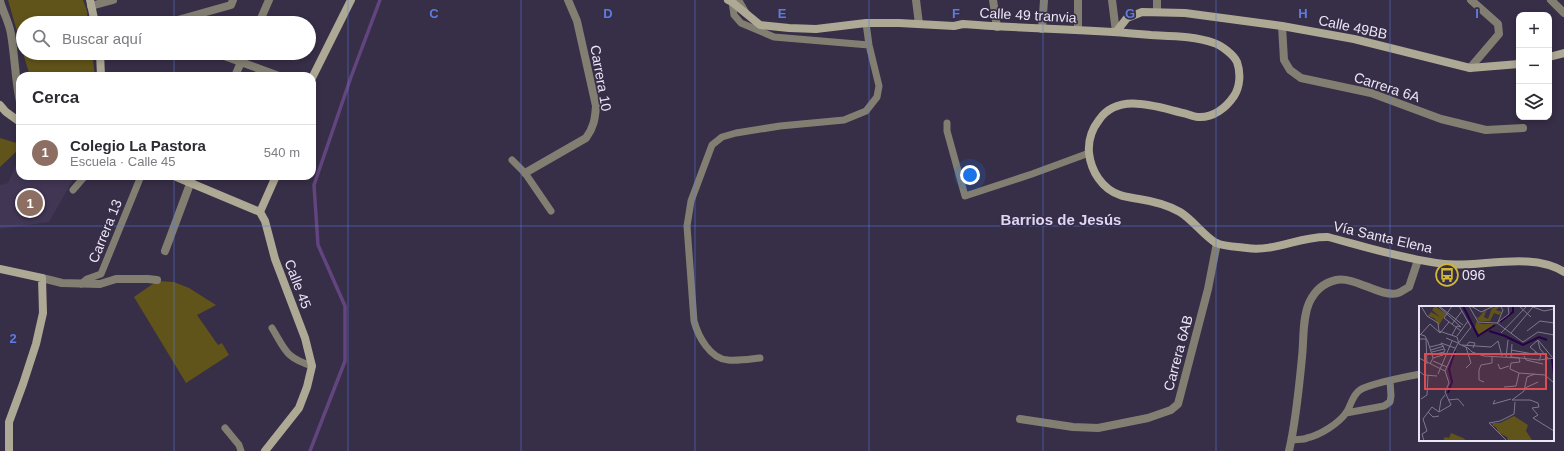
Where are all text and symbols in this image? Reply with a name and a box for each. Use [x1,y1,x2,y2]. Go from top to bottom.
street label: Calle 49 tranvia [979,4,1077,26]
text: C [429,6,439,21]
text: D [603,6,613,21]
text: E [778,6,787,21]
text: F [952,6,960,21]
text: G [1125,6,1135,21]
text: H [1298,6,1308,21]
text: I [1475,6,1479,21]
street label: Calle 49BB [1317,12,1389,42]
map controls [1516,12,1552,120]
button: + [1516,12,1552,48]
search box [16,16,316,60]
icon: search [30,27,52,49]
text: Buscar aquí [62,30,142,47]
street label: Carrera 10 [587,44,615,113]
button: − [1516,48,1552,84]
street label: Carrera 6A [1352,69,1423,105]
button: layers [1516,84,1552,120]
text: Cerca [32,88,79,107]
text: Colegio La Pastora [70,137,206,154]
text: 1 [41,145,49,160]
text: 540 m [264,145,300,160]
text: Escuela · Calle 45 [70,154,176,169]
your location [960,165,980,185]
pin: 1 [17,188,43,218]
street label: Carrera 13 [85,197,125,265]
district label: Barrios de Jesús [1001,211,1121,228]
street label: Vía Santa Elena [1332,218,1434,256]
street label: Calle 45 [281,257,315,311]
bus stop icon: 096 [1434,262,1460,288]
place label: 096 [1462,267,1486,283]
inset map [1419,306,1554,441]
street label: Carrera 6AB [1160,313,1196,393]
text: 2 [9,331,17,346]

